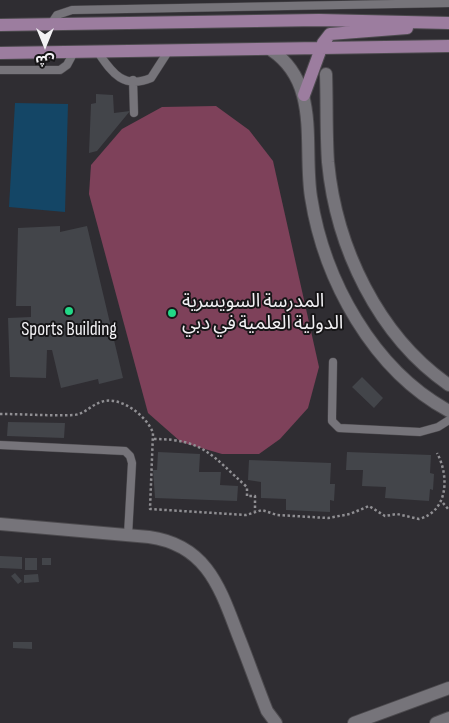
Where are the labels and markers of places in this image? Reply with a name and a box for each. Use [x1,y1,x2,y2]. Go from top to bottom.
place label: المدرسة السويسرية الدولية العلمية في دبي [182,291,343,335]
marker: Sports Building [63,305,75,317]
marker: المدرسة السويسرية الدولية العلمية في دبي [166,307,178,319]
place label: Sports Building [21,319,117,341]

